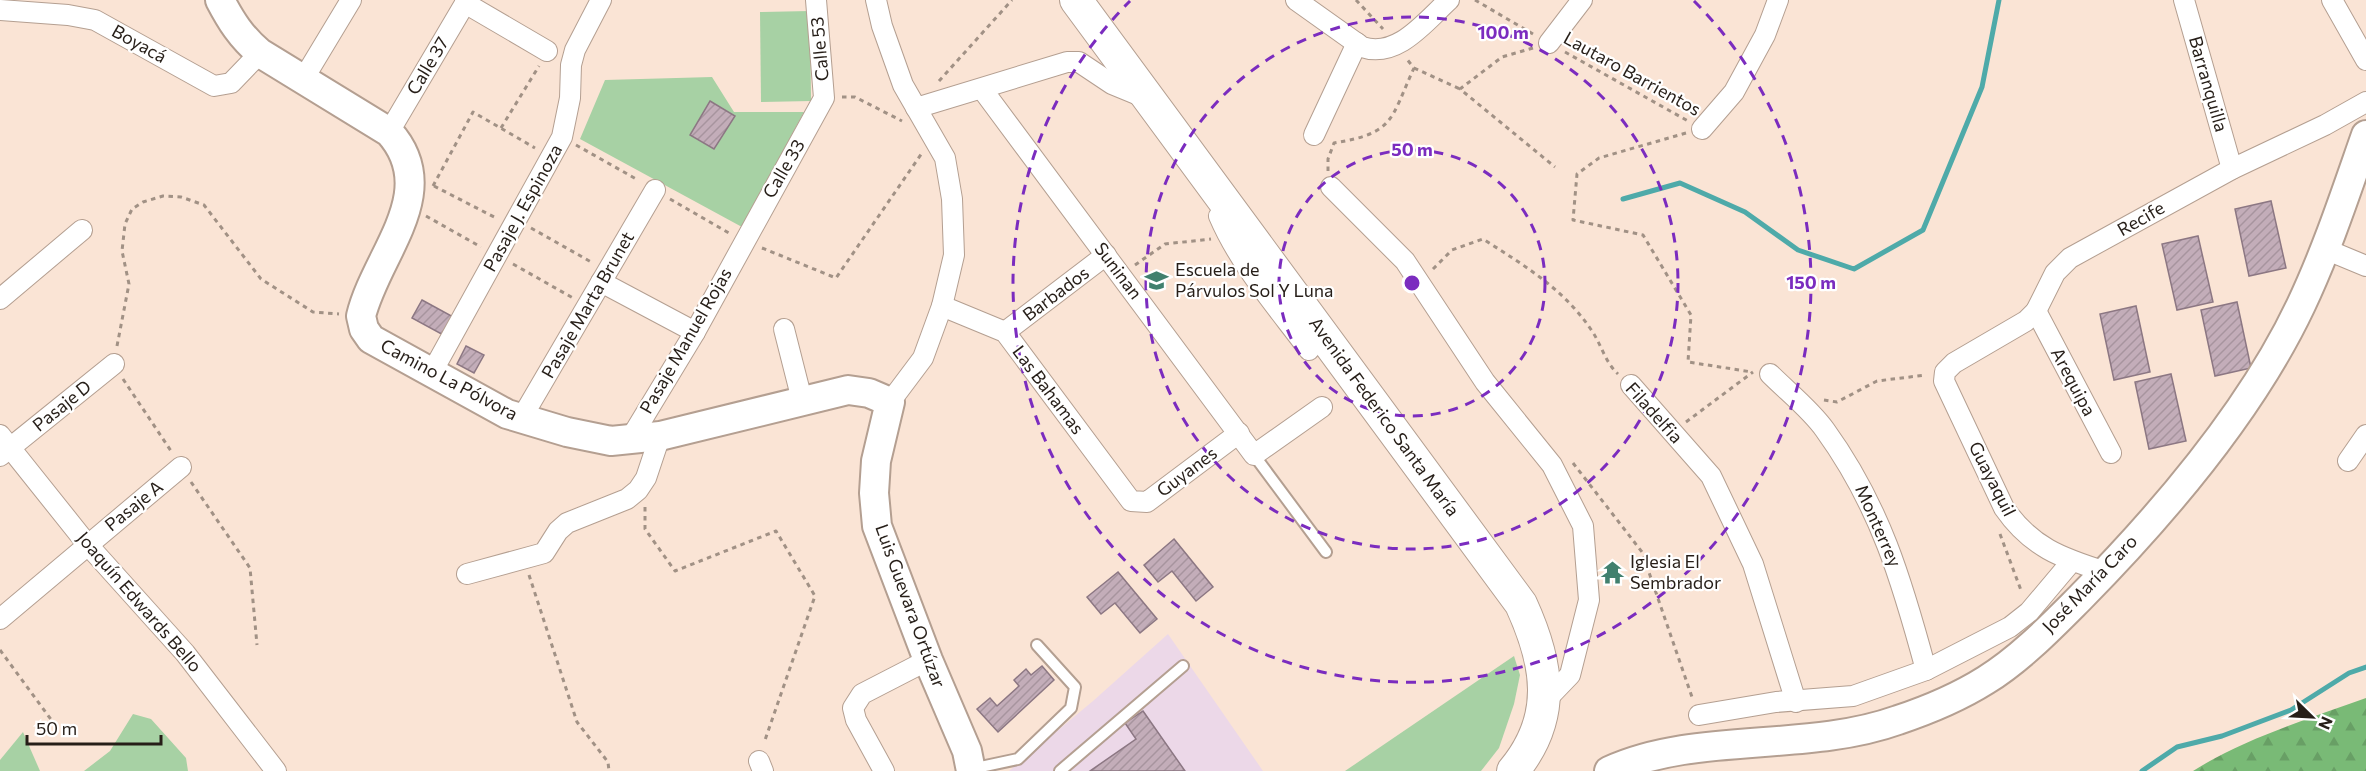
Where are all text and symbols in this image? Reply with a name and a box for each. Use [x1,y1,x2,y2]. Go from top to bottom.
street label: Calle 53 [805,16,833,82]
street label: Boyacá [108,19,171,67]
text: 100 m [1477,21,1529,43]
street label: Lautaro Barrientos [1560,26,1705,120]
street label: Calle 37 [401,33,453,98]
street label: Barranquilla [2185,33,2233,134]
street label: Calle 33 [758,135,809,202]
text: 50 m [1391,138,1433,160]
street label: Pasaje J. Espinoza [478,140,566,275]
street label: Recife [2113,196,2168,240]
street label: Pasaje Marta Brunet [536,227,638,382]
street label: Suninan [1090,238,1147,303]
place label: Escuela de Párvulos Sol Y Luna [1175,258,1334,301]
street label: Barbados [1018,261,1093,325]
street label: Pasaje Manuel Rojas [634,264,736,417]
school or university icon: Escuela de Párvulos Sol Y Luna [1144,267,1170,293]
text: 150 m [1786,271,1836,293]
centre of rings [1402,273,1422,293]
street label: Avenida Federico Santa María [1305,313,1464,520]
street label: Camino La Pólvora [377,334,522,425]
street label: Las Bahamas [1008,341,1089,438]
street label: Arequipa [2047,344,2101,419]
street label: Pasaje D [28,375,95,436]
street label: Filadelfia [1622,377,1688,447]
street label: Guayaquil [1965,438,2021,520]
street label: Guyanes [1152,441,1221,501]
street label: Pasaje A [100,475,167,535]
street label: Monterrey [1851,481,1907,570]
street label: Luis Guevara Ortúzar [871,521,951,690]
street label: Joaquín Edwards Bello [73,527,207,676]
street label: José María Caro [2037,530,2141,637]
place label: Iglesia El Sembrador [1630,550,1721,593]
temple icon: Iglesia El Sembrador [1599,559,1625,585]
north arrow [2282,687,2342,747]
scale bar [27,708,160,746]
text: N [2315,714,2337,733]
text: 50 m [36,717,77,739]

